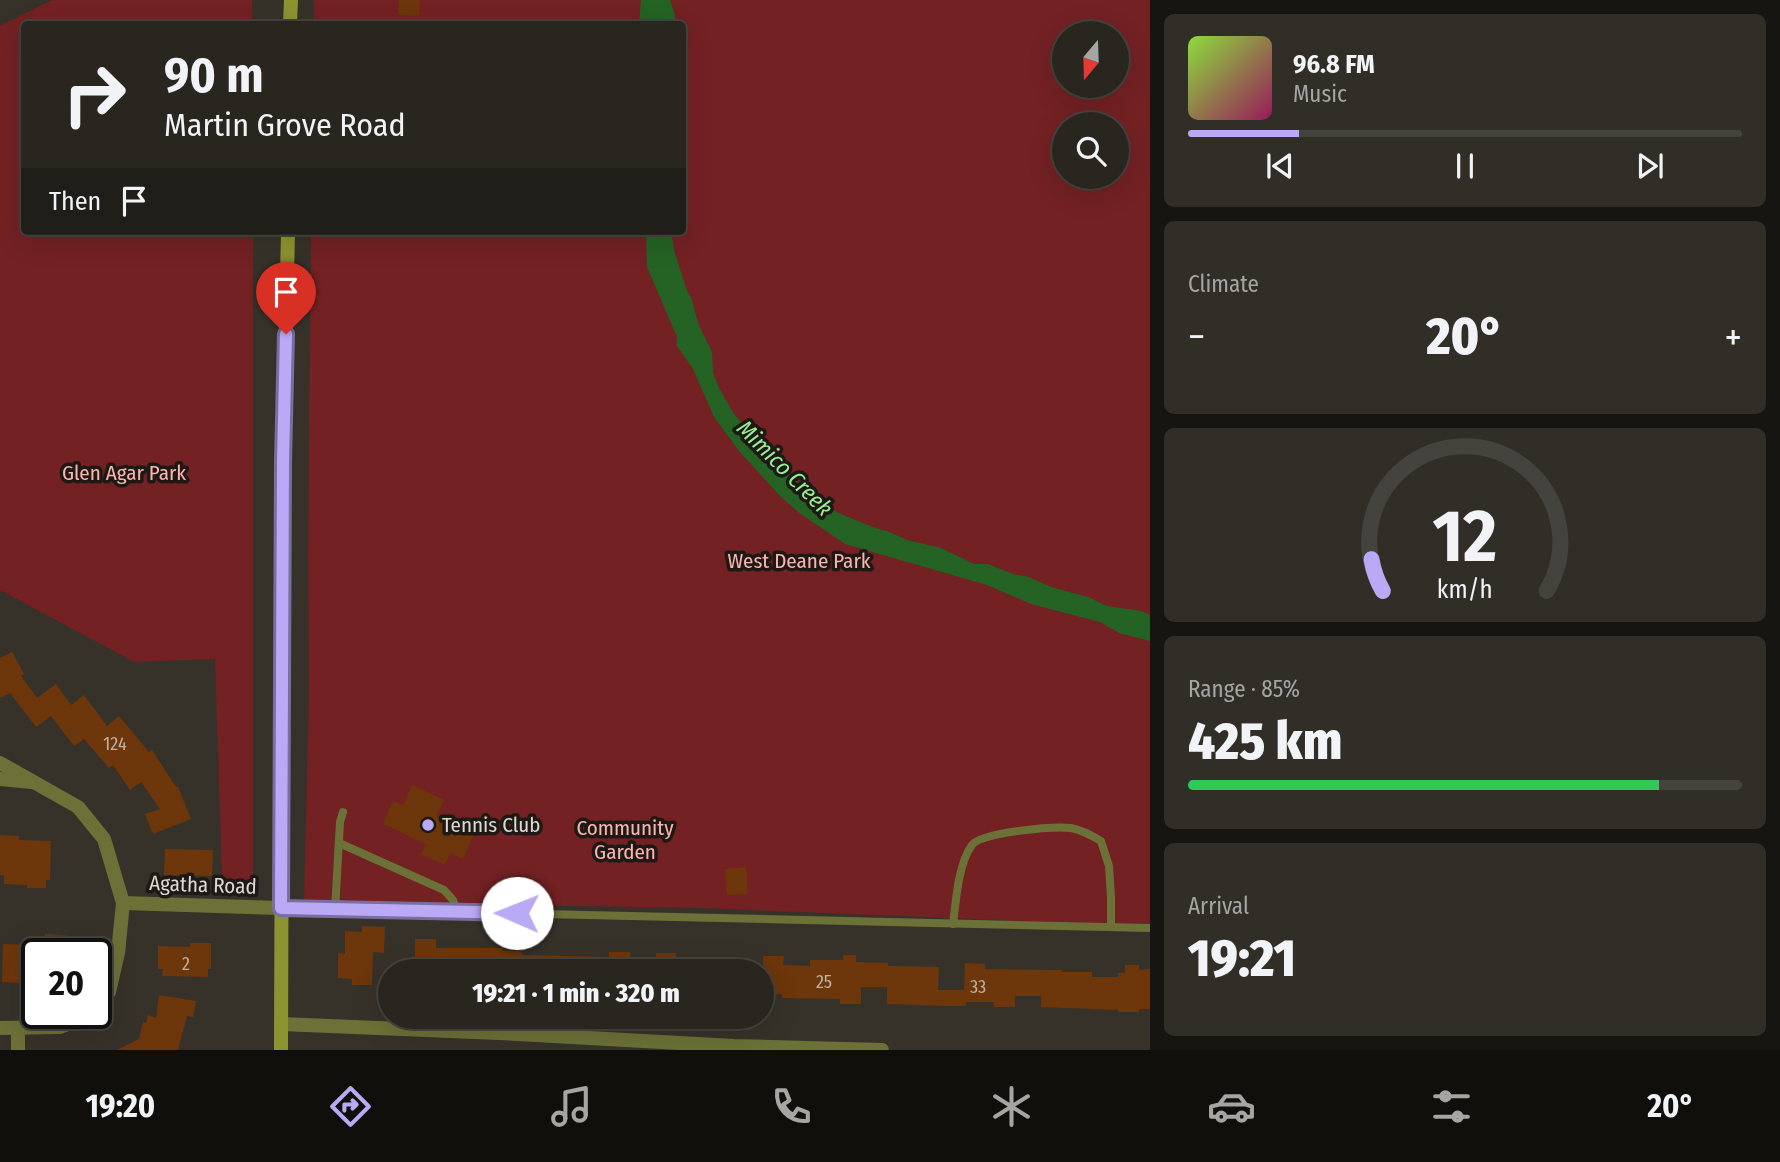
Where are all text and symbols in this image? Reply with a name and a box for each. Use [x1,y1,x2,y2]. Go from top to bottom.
north arrow [1052,21,1129,98]
map controls [1052,21,1129,189]
text: 90 m [164,46,264,105]
icon: right [49,49,140,140]
text: 96.8 FM [1293,49,1375,80]
text: Music [1293,80,1347,108]
text: Martin Grove Road [164,106,406,144]
button: search [1052,112,1129,189]
icon: previous [1261,147,1299,185]
icon: pause [1446,147,1484,185]
icon: next [1631,147,1669,185]
icon: arrive [115,182,153,220]
text: Then [49,186,101,217]
pin [256,262,316,334]
text: Climate [1188,270,1259,298]
icon: arrive [267,273,305,311]
text: 20° [1426,305,1504,368]
text: − [1188,314,1205,360]
text: + [1725,314,1742,360]
water label: Mimico Creek [731,414,839,522]
park label: Glen Agar Park [62,460,186,486]
text: 12 [1433,493,1497,580]
park label: West Deane Park [727,548,871,574]
text: km/h [1437,575,1493,605]
text: Range · 85% [1188,675,1300,703]
text: 425 km [1188,710,1342,773]
house number: 124 [103,733,127,755]
place label: Tennis Club [442,812,540,838]
park label: Community Garden [576,815,674,865]
marker: Tennis Club [420,817,436,833]
street label: Agatha Road [149,870,257,900]
position arrow [480,876,554,950]
text: Arrival [1188,892,1249,920]
text: 19:21 [1188,927,1296,990]
speed limit sign: 20 [21,938,112,1029]
house number: 2 [182,953,190,975]
house number: 25 [816,971,832,993]
house number: 33 [970,976,986,998]
text: 19:21 · 1 min · 320 m [472,978,680,1009]
icon: directions [326,1082,375,1131]
icon: music [547,1082,596,1131]
icon: phone [767,1082,816,1131]
icon: climate [987,1082,1036,1131]
icon: car [1207,1082,1256,1131]
icon: filters [1427,1082,1476,1131]
text: 19:20 [86,1087,155,1125]
text: 20° [1647,1087,1694,1125]

